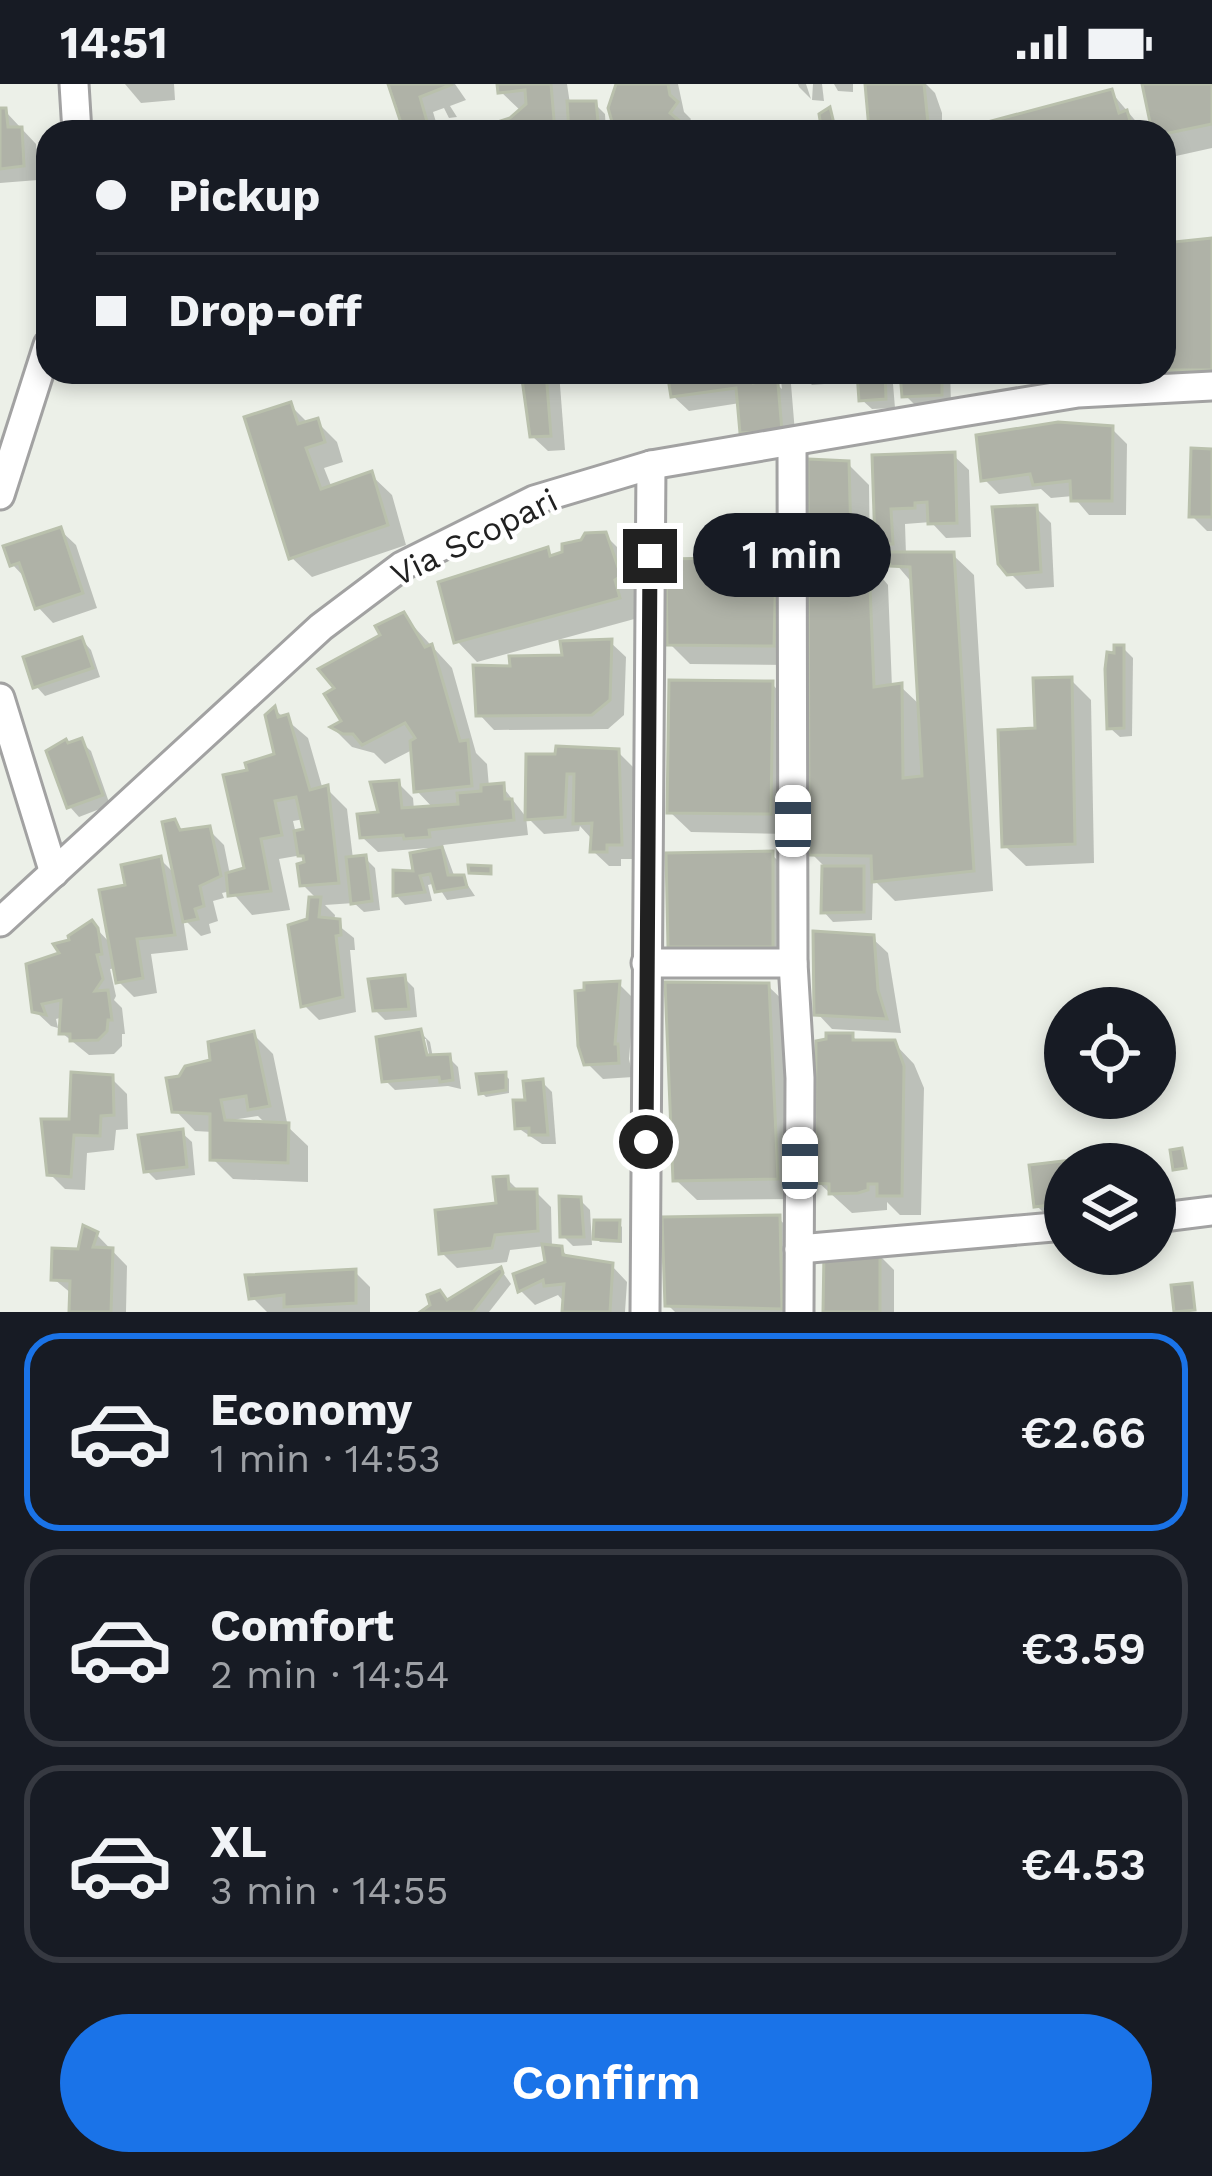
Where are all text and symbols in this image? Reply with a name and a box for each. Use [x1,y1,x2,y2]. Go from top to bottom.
text: 14:51 [60,16,168,69]
text: Pickup [168,169,320,222]
text: Drop-off [168,284,362,337]
street label: Via Scopari [384,480,564,594]
callout: 1 min [692,514,890,598]
route end [623,529,677,583]
text: 1 min [742,532,842,577]
car [775,785,811,857]
map controls [1044,987,1176,1275]
button: locate [1044,987,1176,1119]
route start [619,1115,673,1169]
car [782,1127,818,1199]
button: layers [1044,1143,1176,1275]
icon: car [66,1378,174,1486]
text: Economy [210,1383,412,1436]
text: €2.66 [1020,1406,1146,1459]
text: 1 min · 14:53 [210,1436,441,1481]
icon: car [66,1594,174,1702]
text: Comfort [210,1599,394,1652]
text: €3.59 [1021,1622,1146,1675]
text: 2 min · 14:54 [210,1652,449,1697]
icon: car [66,1810,174,1918]
text: XL [210,1815,267,1868]
text: €4.53 [1021,1838,1146,1891]
text: 3 min · 14:55 [210,1868,448,1913]
button: Confirm [60,2014,1152,2152]

